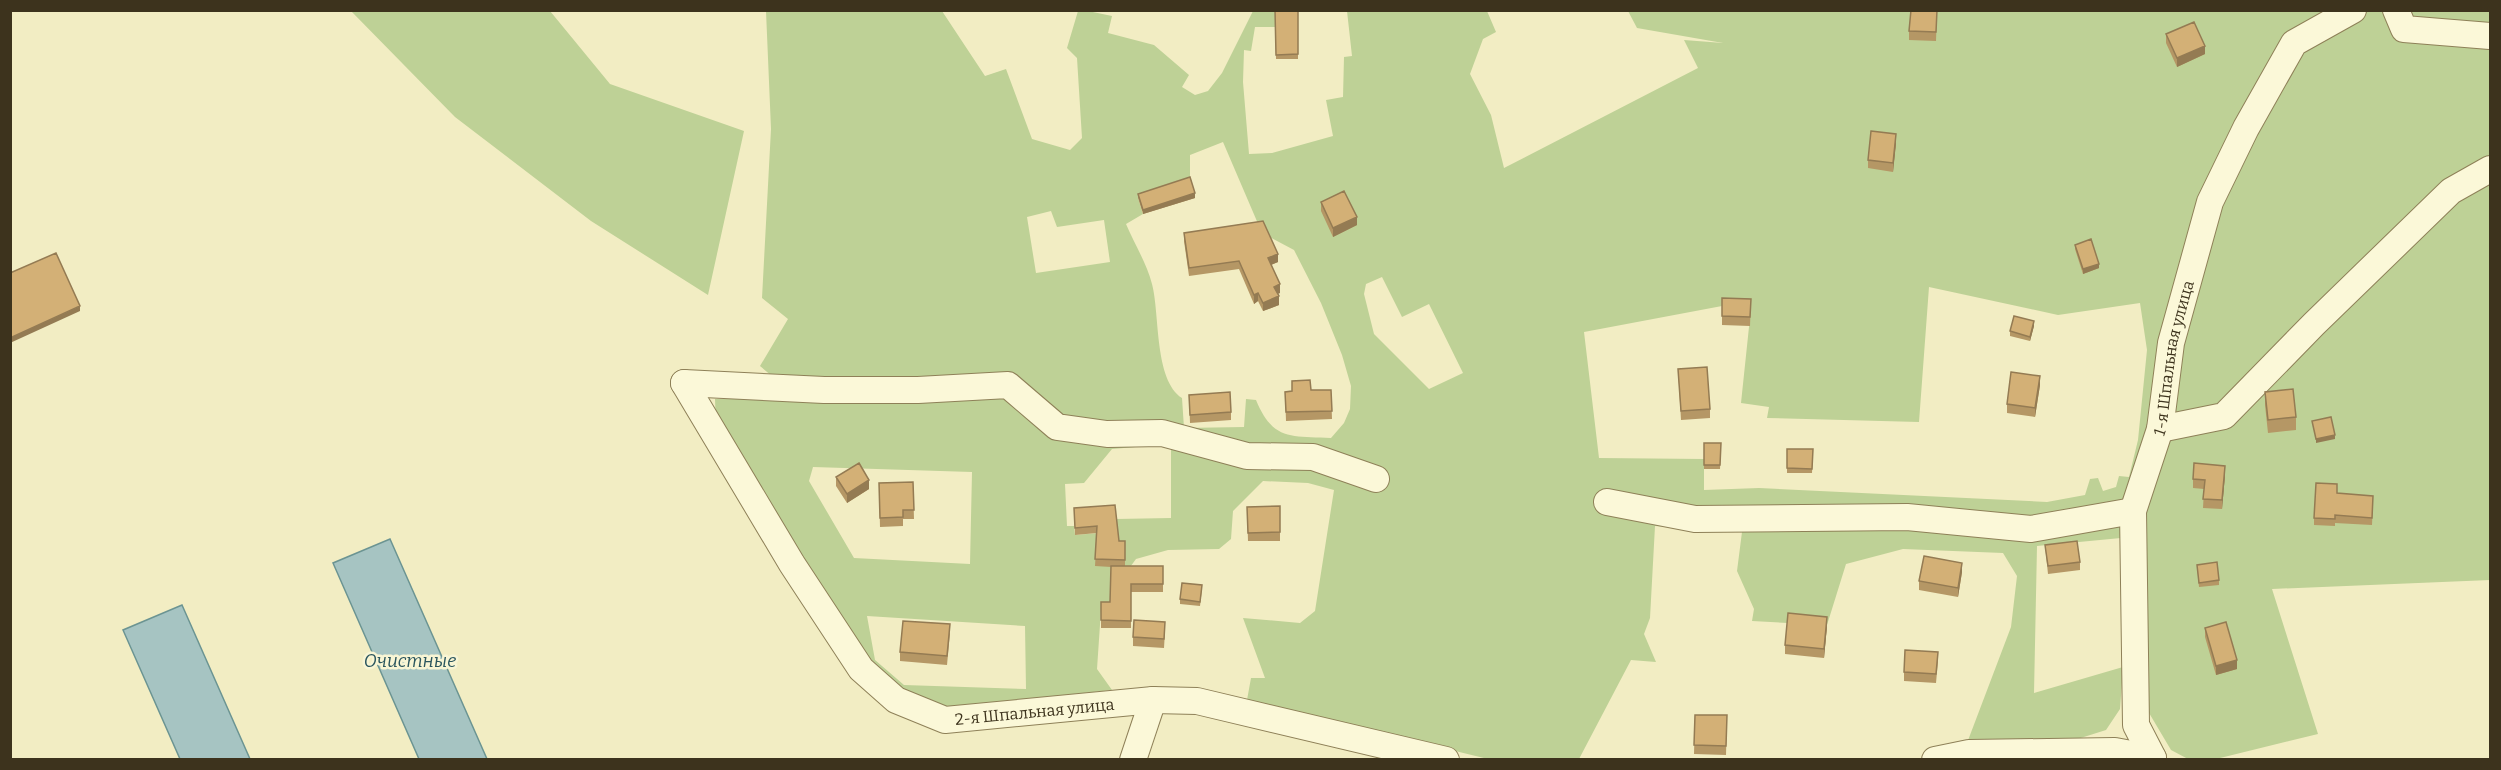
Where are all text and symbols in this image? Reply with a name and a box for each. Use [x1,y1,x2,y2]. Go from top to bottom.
street label: 1-я Шпальная улица [2149,278,2198,438]
water label: Очистные [364,650,456,672]
street label: 2-я Шпальная улица [954,695,1115,729]

